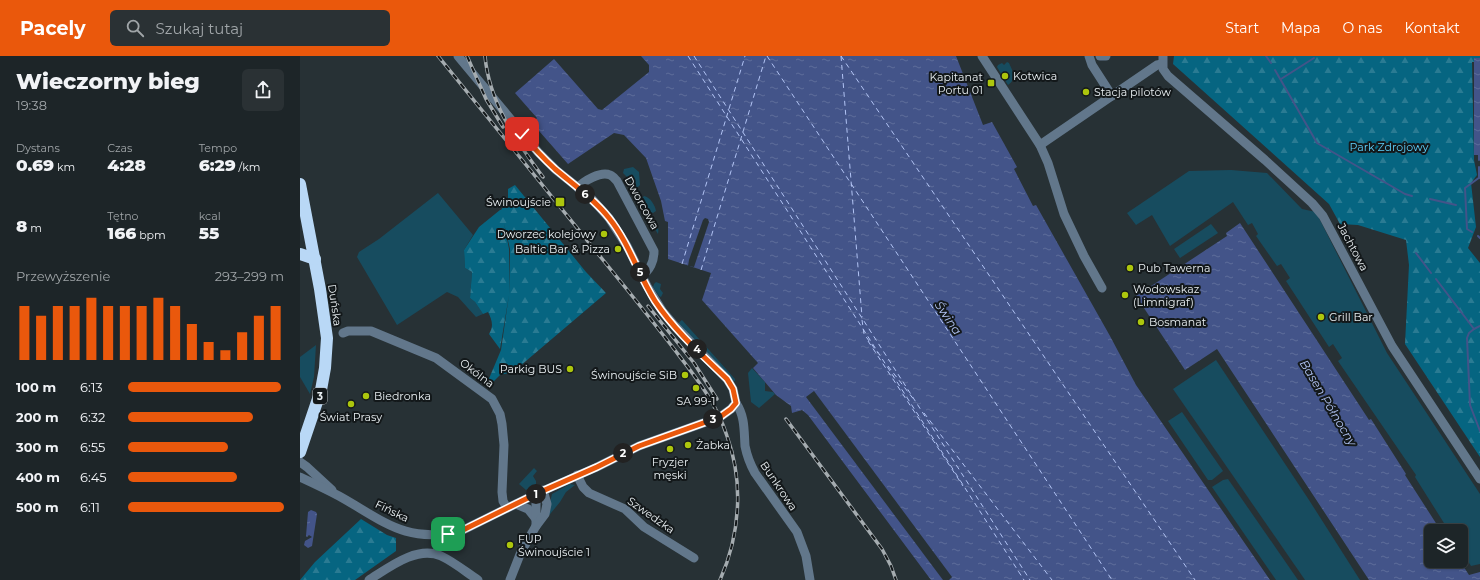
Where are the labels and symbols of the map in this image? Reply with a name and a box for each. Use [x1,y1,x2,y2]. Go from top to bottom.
place label: Kotwica [1013,69,1057,83]
place label: Kapitanat Portu 01 [929,70,984,97]
marker: Kotwica [1000,71,1010,81]
marker: Kapitanat Portu 01 [986,78,996,88]
place label: Stacja pilotów [1094,85,1171,99]
marker: Stacja pilotów [1081,87,1091,97]
pin [505,117,539,151]
park label: Park Zdrojowy [1350,140,1428,154]
street label: Dworcowa [622,174,662,232]
pin: 6 [575,184,595,204]
place label: Świnoujście [486,195,551,209]
marker: Świnoujście [554,196,566,208]
street label: Jachtowa [1334,220,1372,273]
place label: Dworzec kolejowy [497,227,596,241]
marker: Dworzec kolejowy [599,229,609,239]
place label: Baltic Bar & Pizza [515,242,610,256]
marker: Baltic Bar & Pizza [613,244,623,254]
place label: Pub Tawerna [1138,261,1210,275]
pin: 5 [630,262,650,282]
marker: Pub Tawerna [1125,263,1135,273]
place label: Wodowskaz (Limnigraf) [1133,282,1200,309]
street label: Duńska [325,283,345,327]
marker: Wodowskaz (Limnigraf) [1120,290,1130,300]
water label: Świna [932,298,965,337]
place label: Grill Bar [1329,310,1373,324]
marker: Grill Bar [1316,312,1326,322]
place label: Bosmanat [1149,315,1207,329]
marker: Bosmanat [1136,317,1146,327]
pin: 4 [687,339,707,359]
street label: Okólna [457,356,497,390]
water label: Basen Północny [1297,357,1361,450]
place label: Parkig BUS [500,362,562,376]
marker: Parkig BUS [565,364,575,374]
place label: Świnoujście SiB [591,368,677,382]
marker: Świnoujście SiB [680,370,690,380]
marker: SA 99-1 [691,383,701,393]
road number: 3 [313,388,327,404]
place label: Biedronka [374,389,431,403]
marker: Biedronka [361,391,371,401]
place label: SA 99-1 [677,394,716,408]
marker: Świat Prasy [346,399,356,409]
pin: 3 [703,409,723,429]
place label: Świat Prasy [320,410,382,424]
place label: Żabka [696,438,730,452]
marker: Żabka [683,440,693,450]
pin: 2 [613,443,633,463]
marker: Fryzjer męski [665,444,675,454]
place label: Fryzjer męski [652,455,688,482]
street label: Bunkrowa [757,459,801,513]
pin: 1 [526,484,546,504]
street label: Szwedzka [625,494,677,536]
street label: Fińska [373,497,411,525]
pin [431,517,465,551]
place label: FUP Świnoujście 1 [518,532,590,559]
marker: FUP Świnoujście 1 [505,540,515,550]

